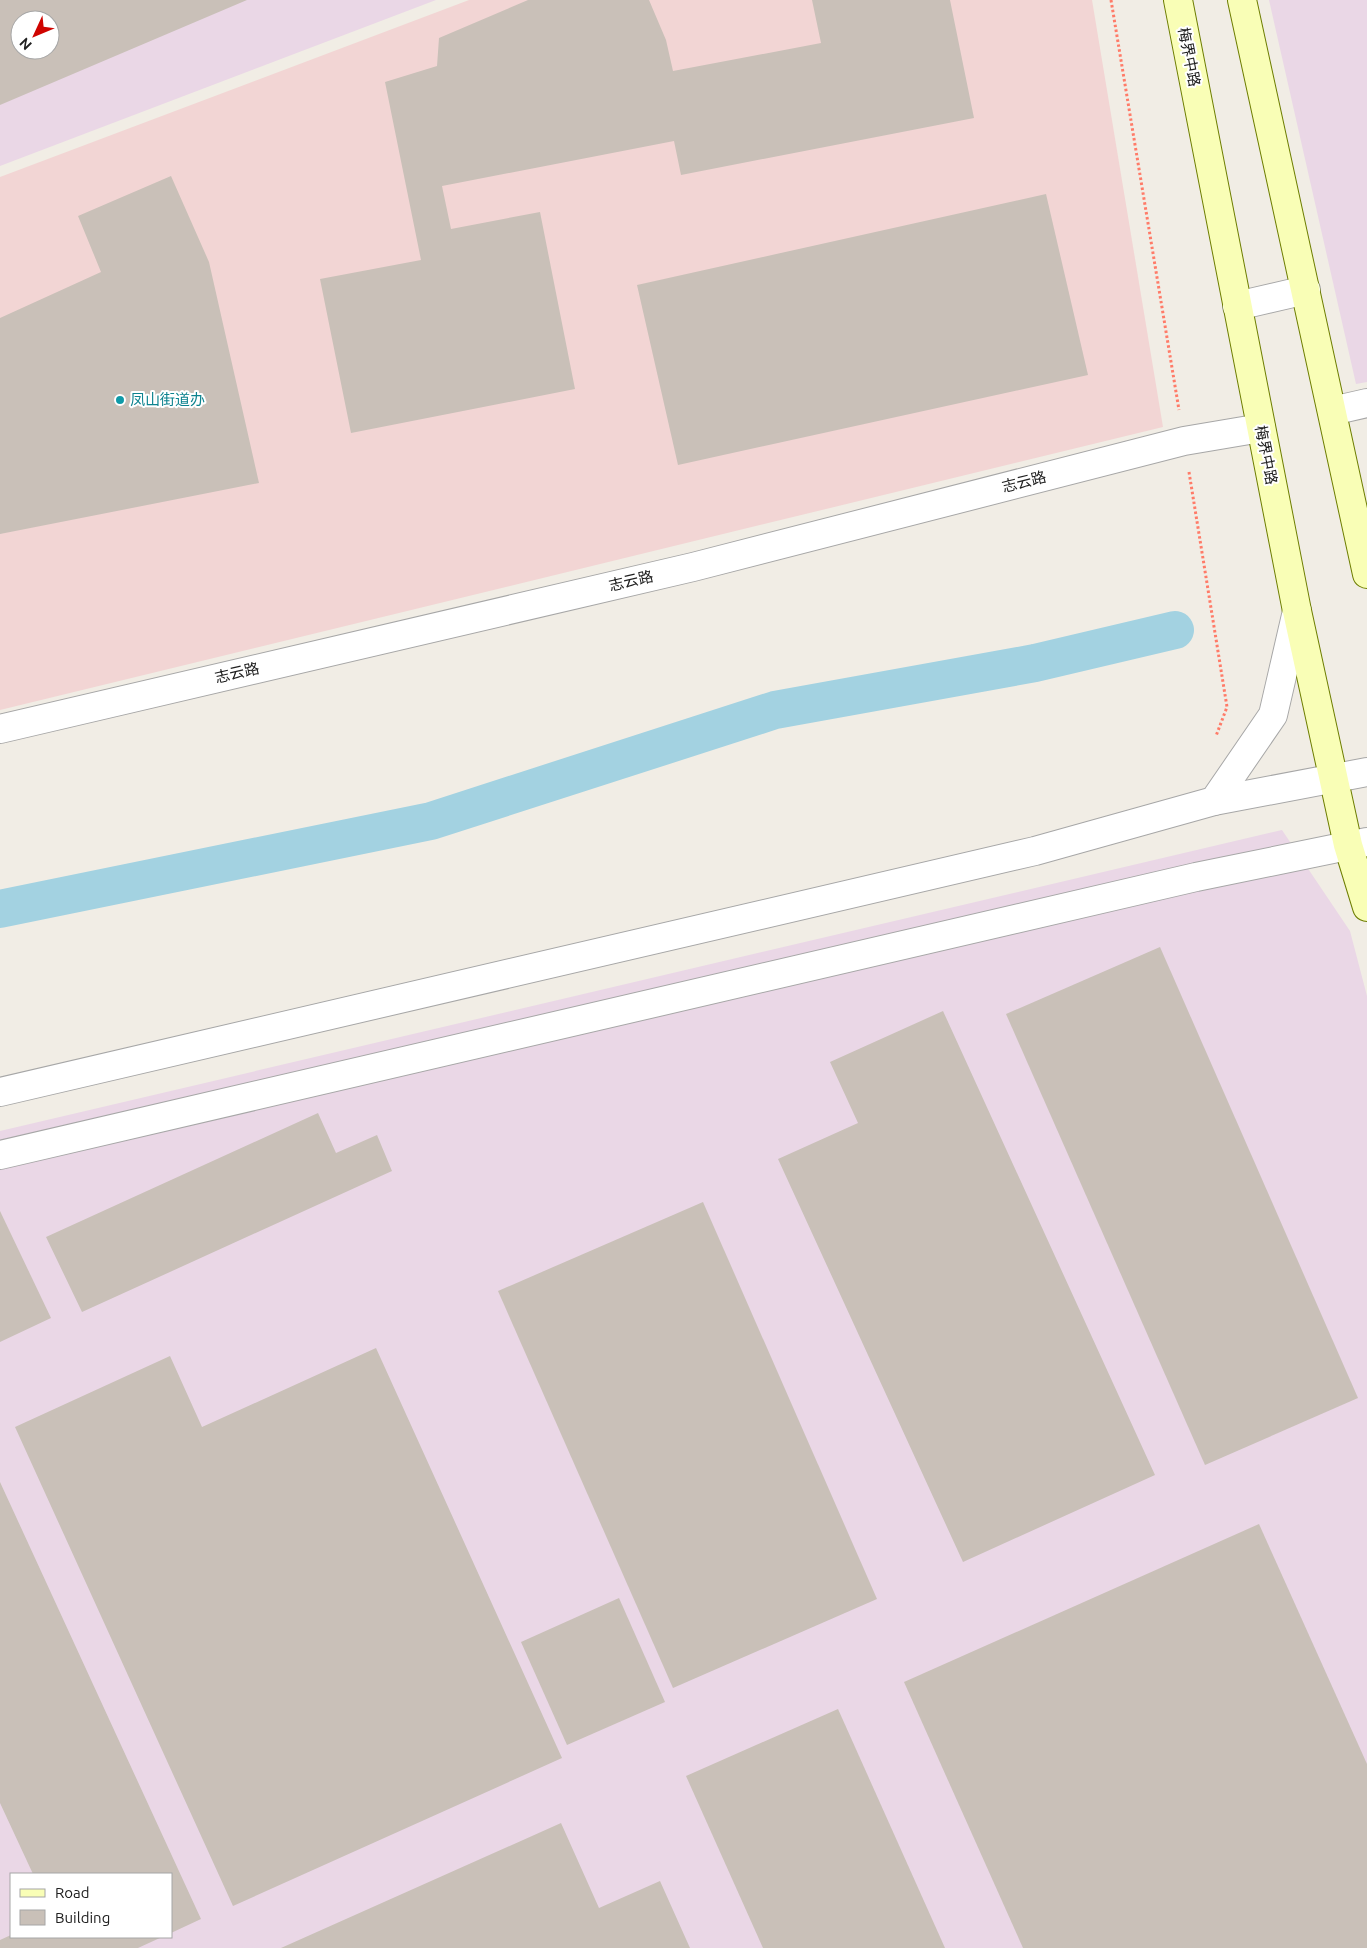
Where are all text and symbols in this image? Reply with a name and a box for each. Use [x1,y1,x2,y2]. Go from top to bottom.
north arrow [10,10,60,60]
street label: 梅界中路 [1175,26,1204,88]
text: N [16,35,35,53]
place label: 凤山街道办 [130,391,205,408]
marker: 凤山街道办 [114,394,126,406]
street label: 梅界中路 [1252,424,1281,486]
street label: 志云路 [1000,468,1048,495]
street label: 志云路 [607,567,655,594]
street label: 志云路 [213,659,261,686]
legend [10,1873,172,1938]
text: Road [55,1884,90,1901]
text: Building [55,1909,110,1926]

